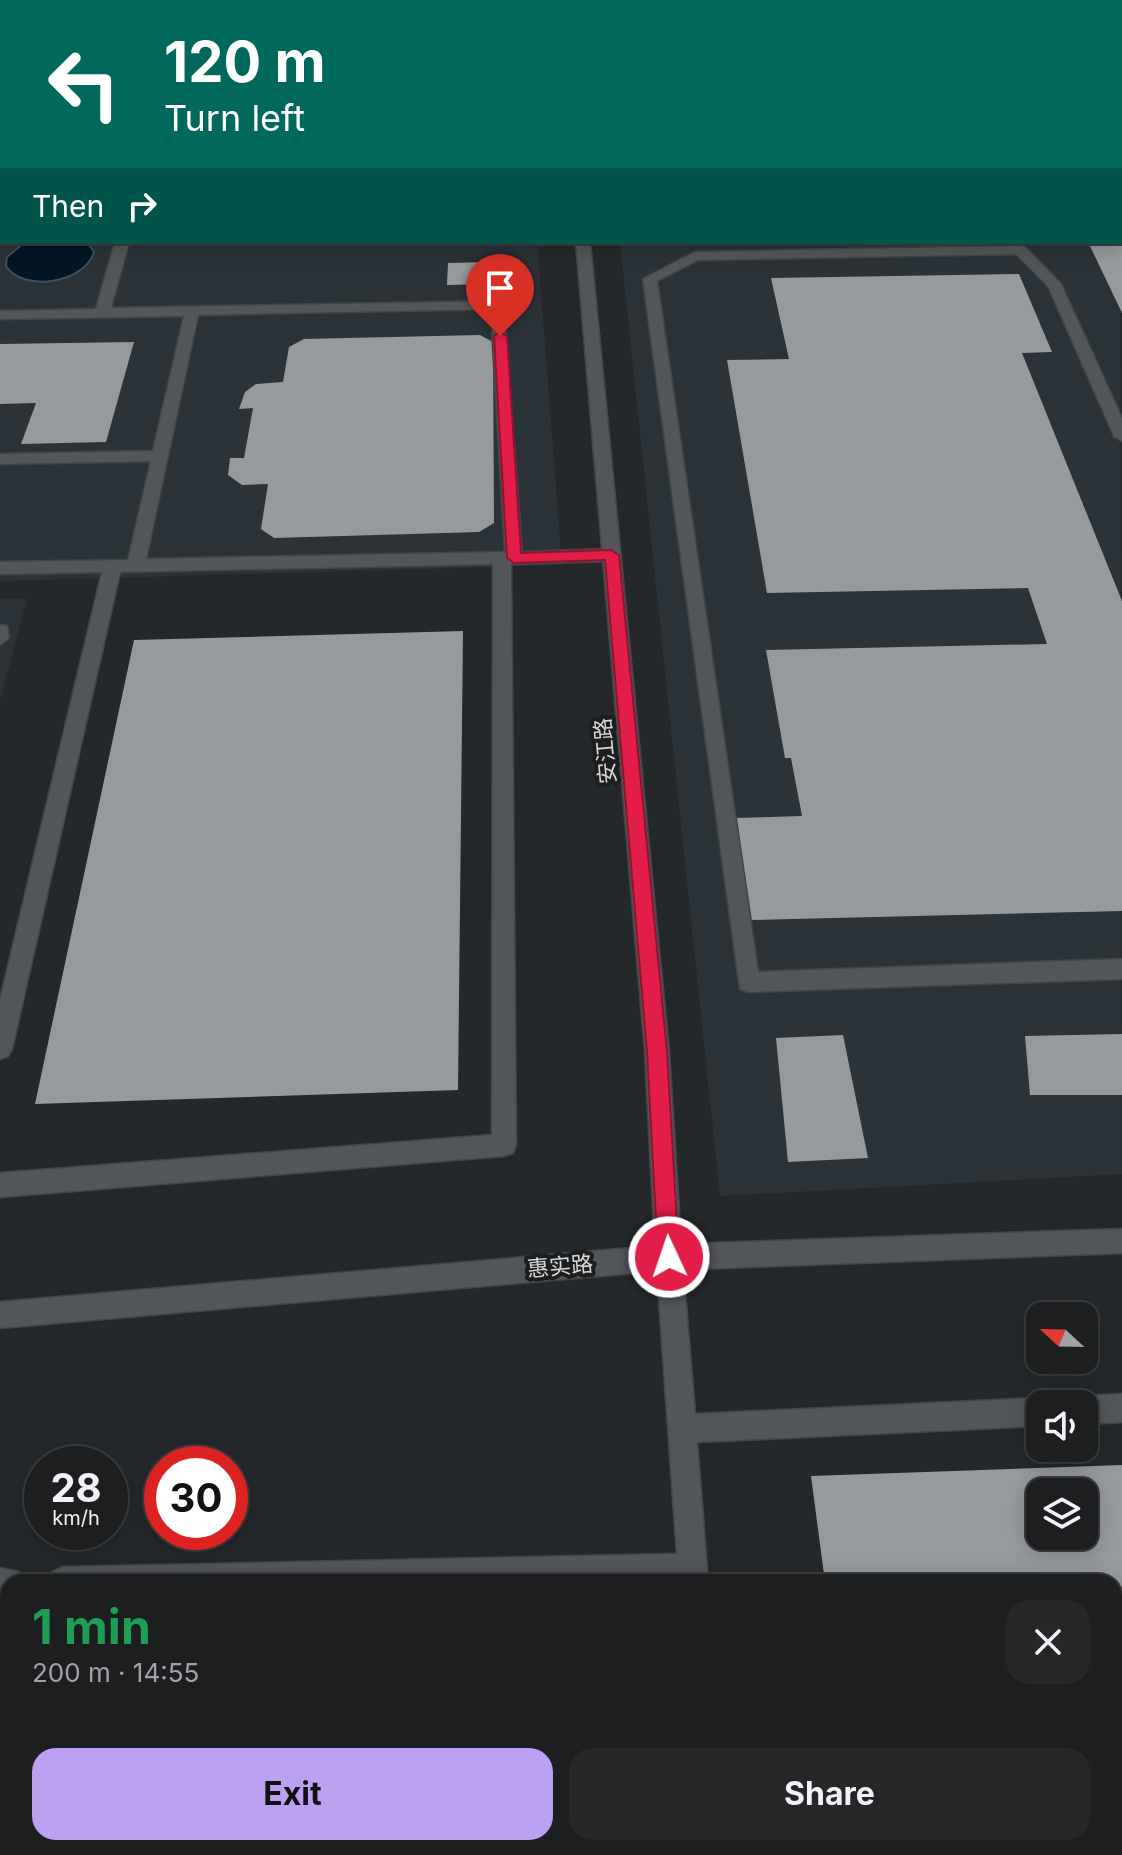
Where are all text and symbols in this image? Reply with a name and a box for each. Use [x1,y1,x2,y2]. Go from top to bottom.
text: 120 m [164,28,326,96]
icon: left [32,32,136,136]
text: Turn left [164,96,305,140]
icon: right [120,184,164,228]
text: Then [32,188,104,224]
pin [466,254,534,336]
icon: arrive [478,266,522,310]
street label: 安江路 [589,717,621,785]
position arrow [627,1215,711,1299]
street label: 惠实路 [526,1250,594,1282]
north arrow [1026,1302,1098,1374]
map controls [1026,1302,1098,1550]
button: sound [1026,1390,1098,1462]
speed limit sign: 30 [144,1446,248,1550]
text: 28 [50,1463,102,1512]
button: layers [1026,1478,1098,1550]
text: km/h [52,1506,100,1530]
text: 1 min [32,1597,151,1656]
button: close [1006,1600,1090,1684]
text: 200 m · 14:55 [32,1657,199,1688]
button: Exit [32,1748,553,1840]
button: Share [569,1748,1090,1840]

